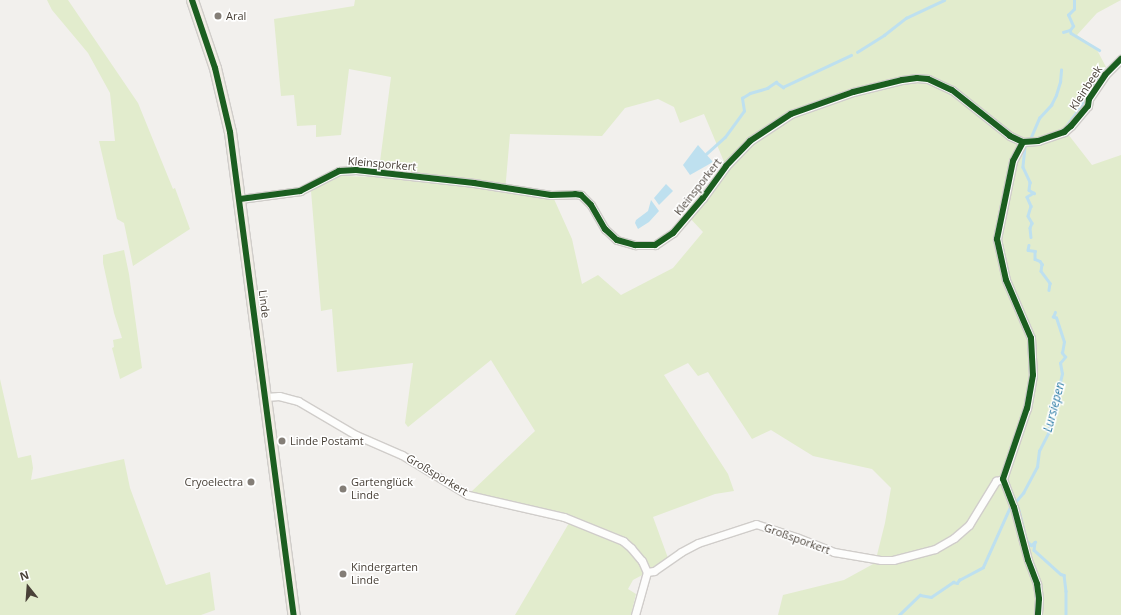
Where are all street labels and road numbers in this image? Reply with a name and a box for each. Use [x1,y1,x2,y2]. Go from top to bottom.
street label: Kleinbeek [1067,63,1105,113]
street label: Kleinsporkert [347,154,417,174]
street label: Kleinsporkert [672,156,724,218]
street label: Linde [256,289,272,319]
street label: Großsporkert [404,451,470,499]
street label: Großsporkert [762,521,832,557]

